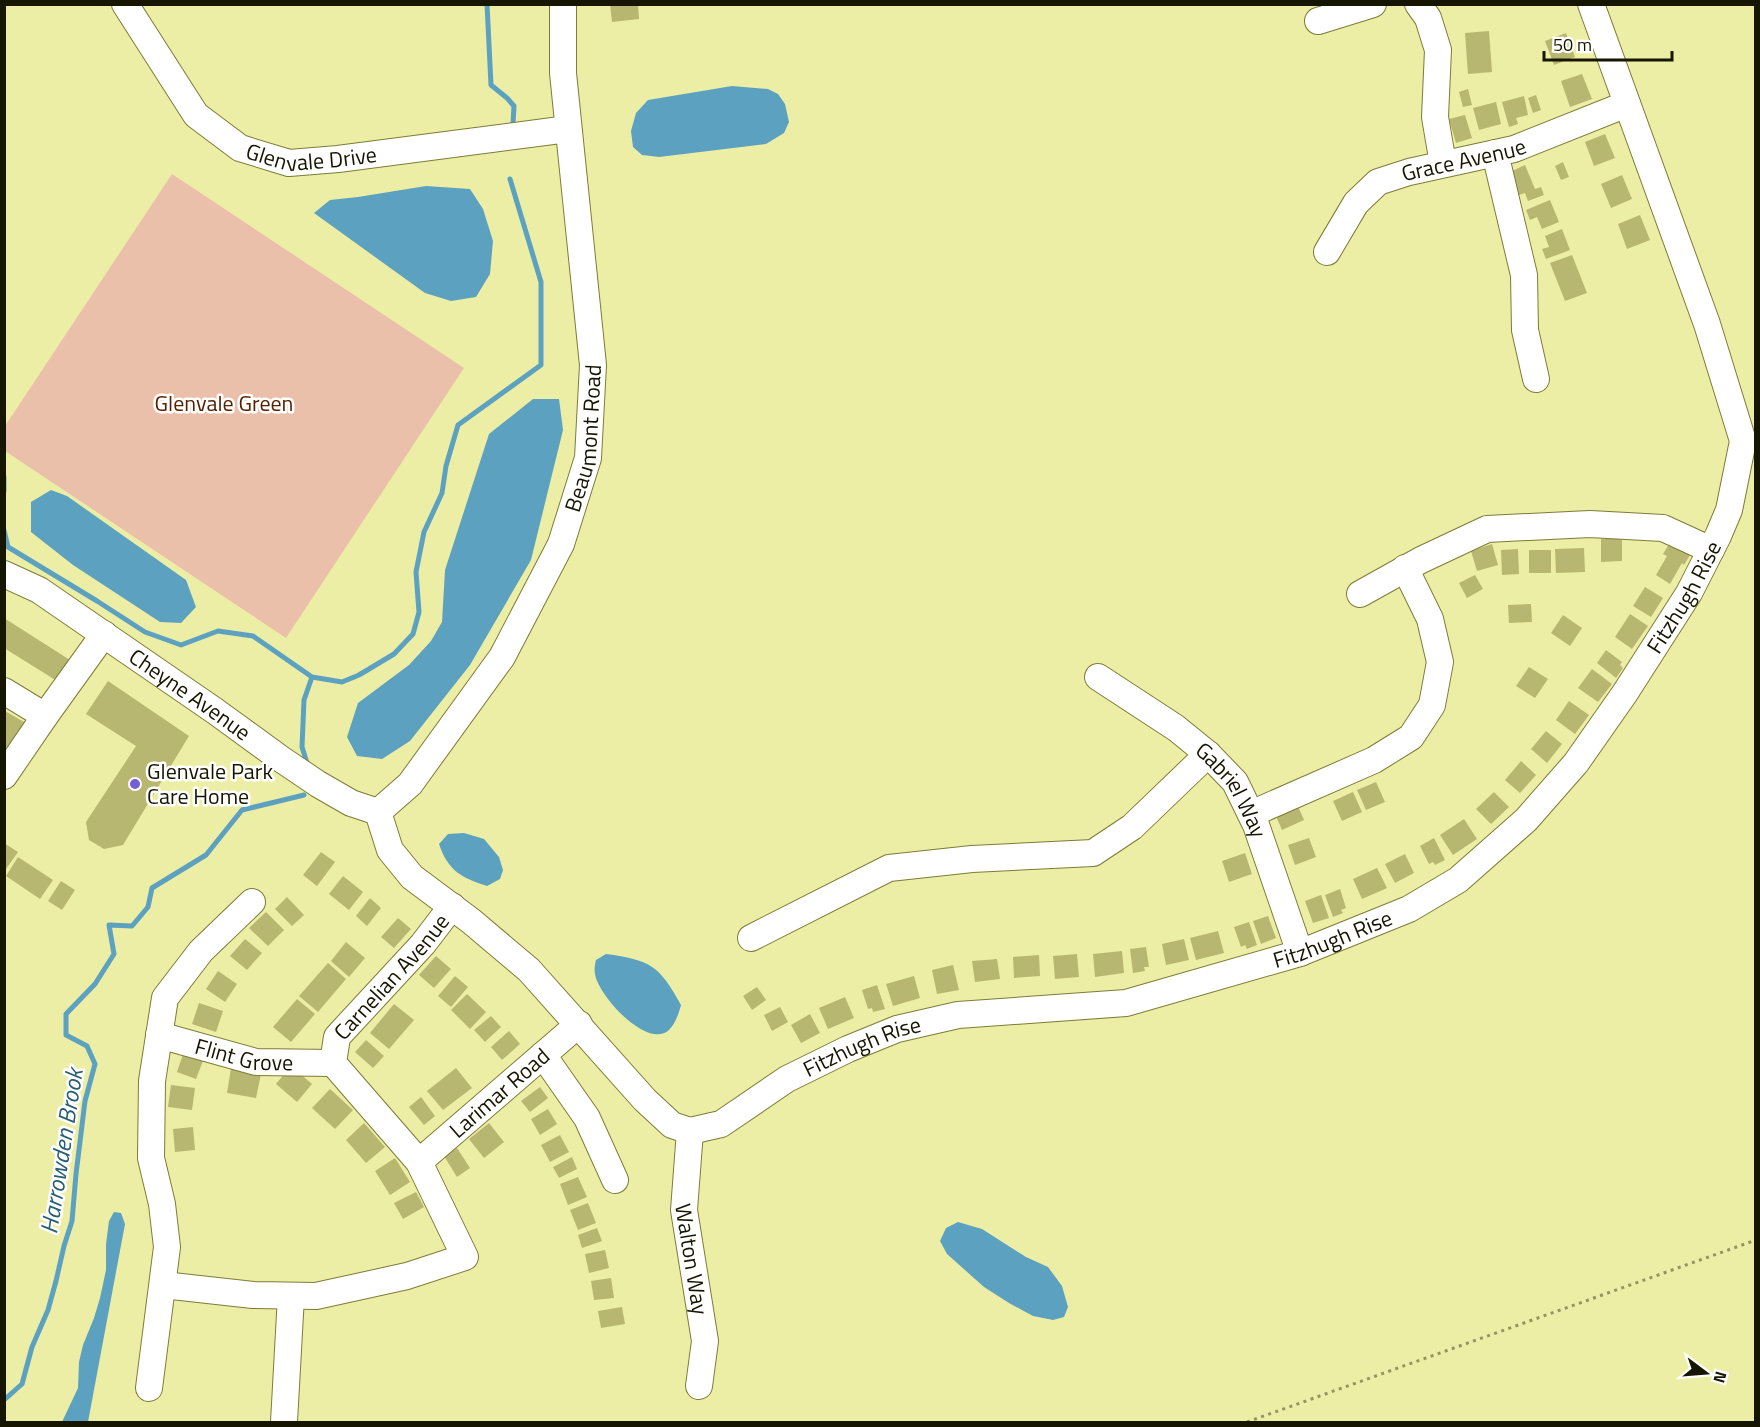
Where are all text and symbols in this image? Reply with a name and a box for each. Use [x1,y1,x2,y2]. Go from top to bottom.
scale bar [1544,24,1672,62]
text: 50 m [1553,31,1592,58]
street label: Grace Avenue [1397,129,1531,190]
street label: Glenvale Drive [242,134,379,180]
street label: Beaumont Road [555,363,610,516]
park label: Glenvale Green [155,386,293,420]
street label: Fitzhugh Rise [1638,535,1730,660]
street label: Cheyne Avenue [122,640,258,749]
street label: Gabriel Way [1188,733,1276,842]
place label: Glenvale Park Care Home [147,754,273,813]
marker: Glenvale Park Care Home [128,777,142,791]
street label: Fitzhugh Rise [1269,901,1397,977]
street label: Carnelian Avenue [325,906,458,1048]
street label: Fitzhugh Rise [797,1007,924,1086]
street label: Flint Grove [191,1029,293,1079]
street label: Larimar Road [441,1040,557,1146]
water label: Harrowden Brook [30,1063,92,1236]
street label: Walton Way [666,1201,718,1318]
north arrow [1676,1343,1736,1403]
text: N [1707,1368,1733,1386]

